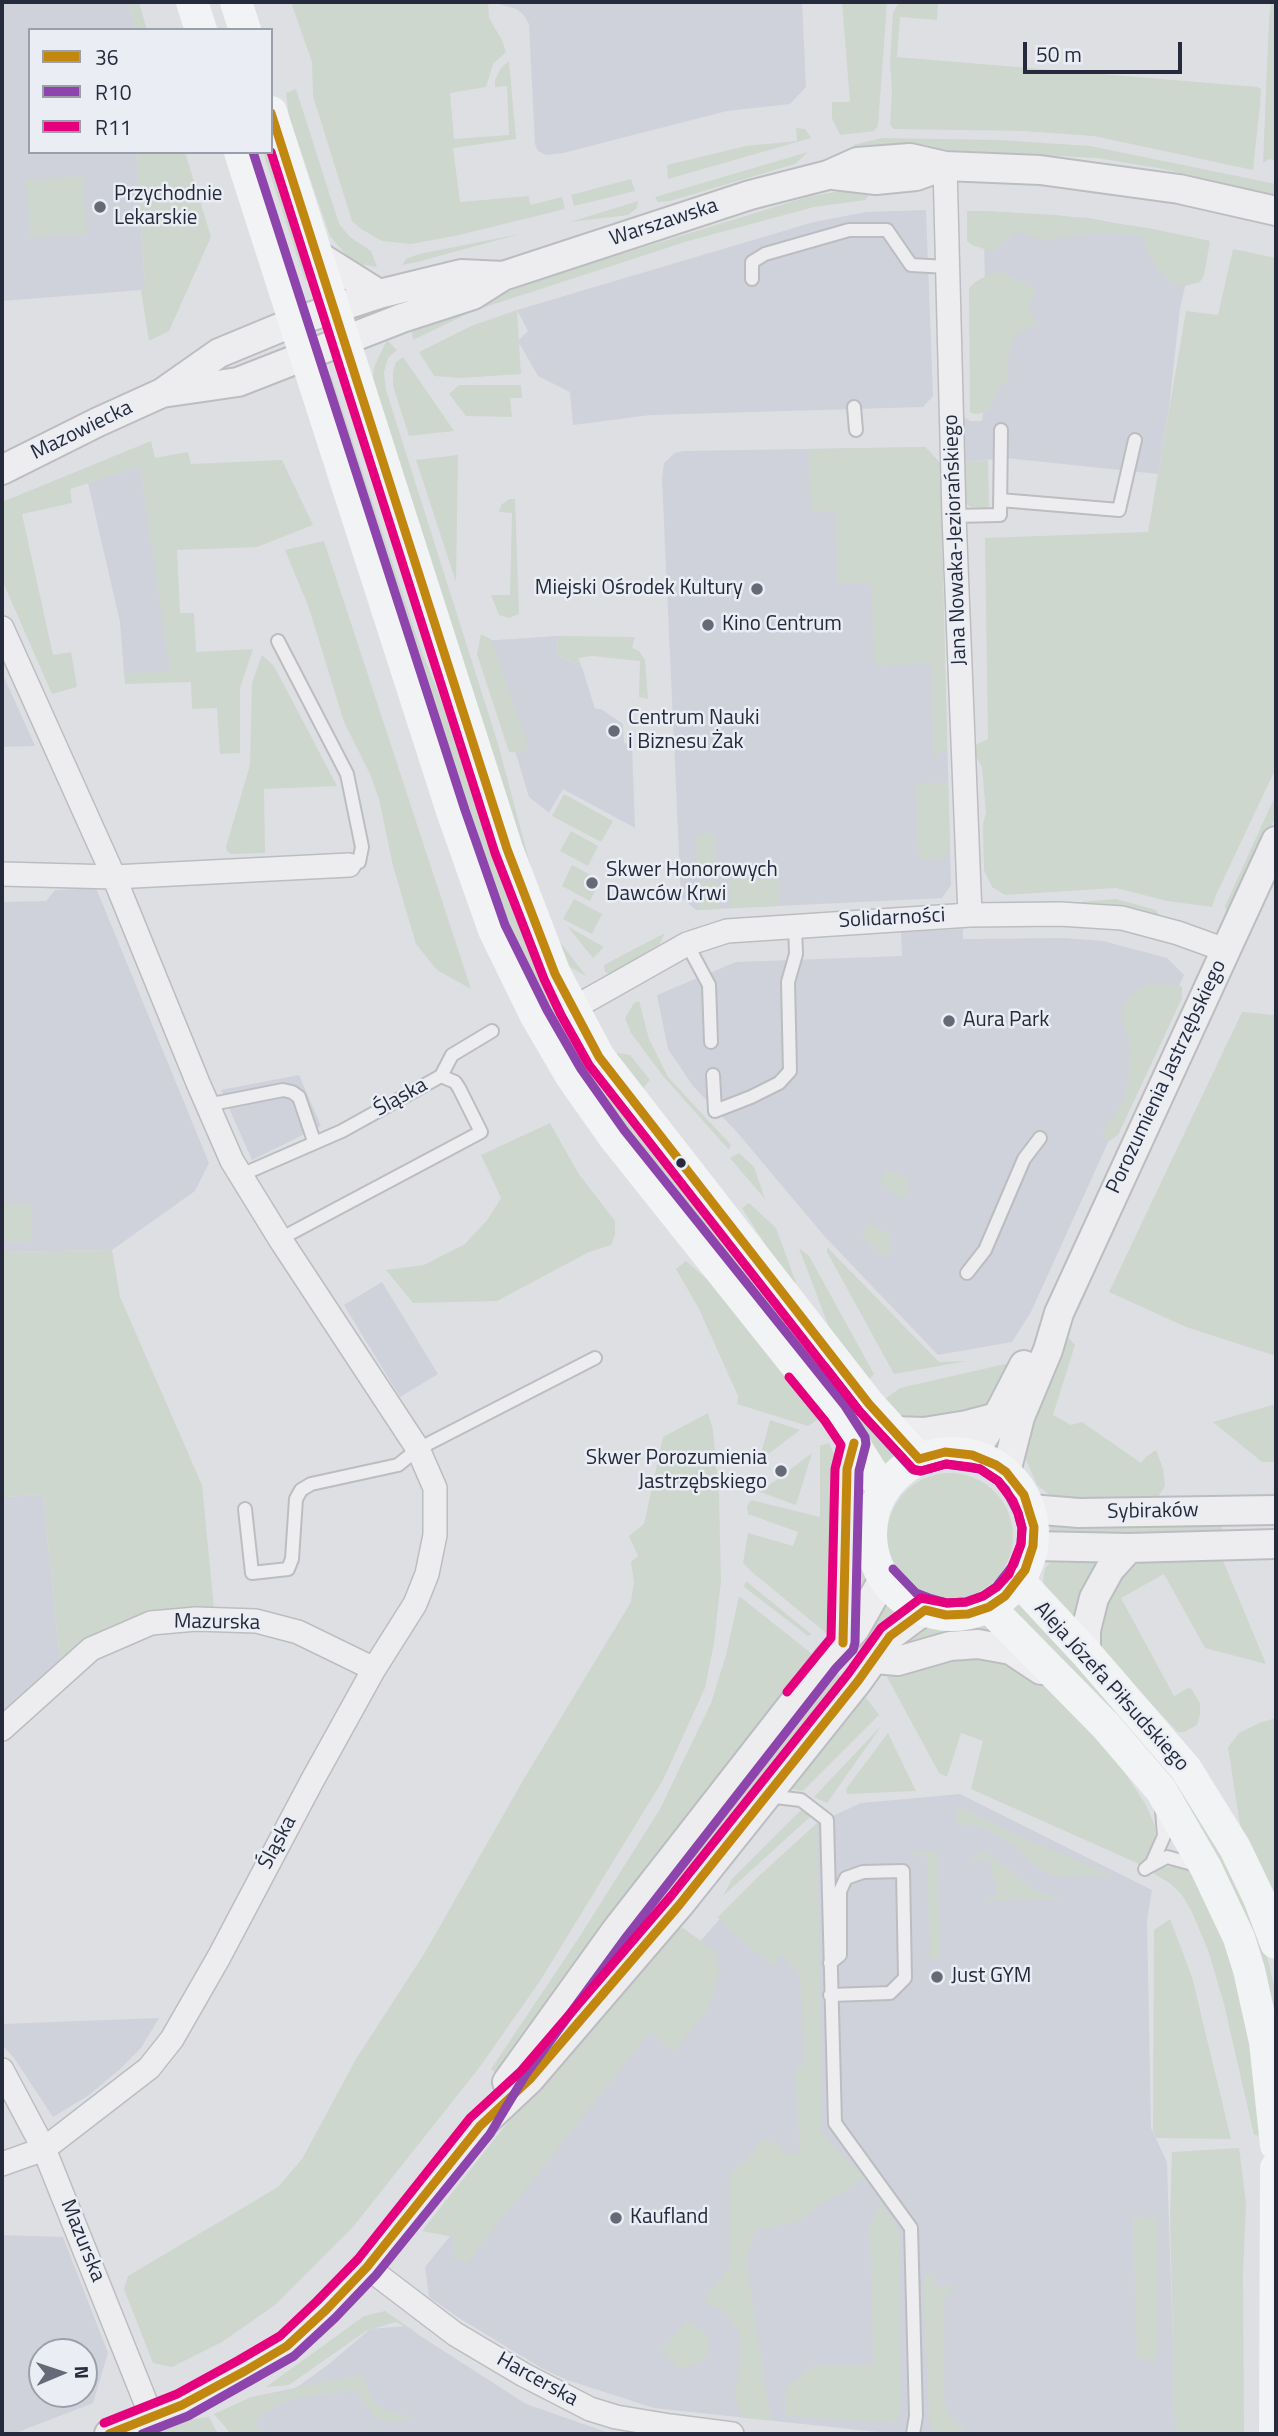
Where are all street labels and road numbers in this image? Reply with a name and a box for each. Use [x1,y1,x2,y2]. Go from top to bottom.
street label: Warszawska [607,194,721,252]
street label: Mazowiecka [27,396,137,466]
street label: Jana Nowaka-Jeziorańskiego [939,414,973,666]
street label: Solidarności [838,904,946,934]
street label: Porozumienia Jastrzębskiego [1102,956,1232,1198]
street label: Śląska [370,1073,432,1123]
street label: Sybiraków [1107,1499,1199,1525]
street label: Aleja Józefa Piłsudskiego [1028,1597,1194,1777]
street label: Mazurska [174,1610,260,1636]
street label: Śląska [253,1812,303,1874]
street label: Mazurska [54,2196,110,2286]
street label: Harcerska [492,2347,582,2413]

